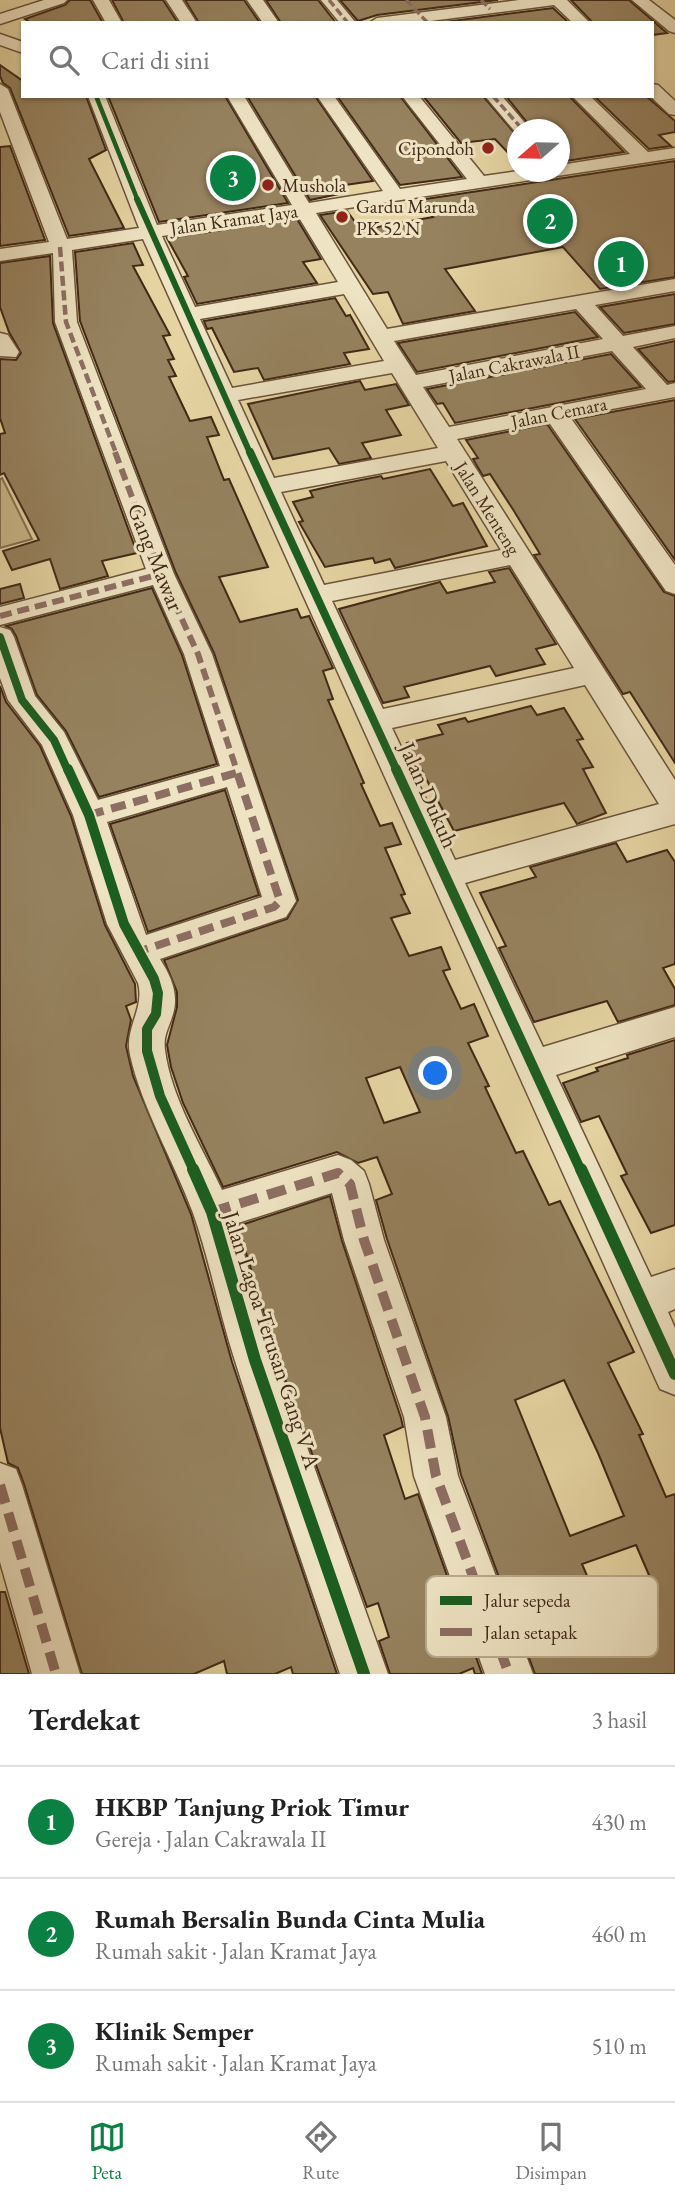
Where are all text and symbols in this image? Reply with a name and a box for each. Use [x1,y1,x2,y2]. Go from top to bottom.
search box [21,21,654,98]
icon: search [45,41,83,79]
text: Cari di sini [101,43,210,77]
north arrow [507,119,570,182]
place label: Cipondoh [398,136,474,161]
marker: Cipondoh [480,140,496,156]
pin: 3 [210,152,256,204]
place label: Mushola [282,173,347,198]
marker: Mushola [260,177,276,193]
place label: Gardu Marunda PK 52 N [356,194,476,241]
pin: 2 [527,195,573,247]
street label: Jalan Kramat Jaya [167,198,300,241]
marker: Gardu Marunda PK 52 N [334,209,350,225]
pin: 1 [598,238,644,290]
street label: Jalan Cakrawala II [445,338,582,389]
street label: Jalan Cemara [507,391,610,434]
street label: Jalan Menteng [448,455,527,560]
street label: Gang Mawar [121,499,191,616]
street label: Jalan Dukuh [392,736,466,853]
your location [418,1056,452,1090]
street label: Jalan Lagoa Terusan Gang V A [215,1205,328,1474]
legend [426,1576,658,1657]
text: Jalur sepeda [482,1588,571,1613]
text: Jalan setapak [482,1620,578,1645]
text: Terdekat [28,1700,140,1739]
text: 3 hasil [592,1705,647,1735]
text: HKBP Tanjung Priok Timur [95,1790,409,1824]
text: 1 [45,1807,57,1837]
text: 430 m [591,1807,647,1837]
text: Gereja · Jalan Cakrawala II [95,1824,326,1854]
text: Rumah Bersalin Bunda Cinta Mulia [95,1902,485,1936]
text: 2 [45,1919,57,1949]
text: 460 m [591,1919,647,1949]
text: Rumah sakit · Jalan Kramat Jaya [95,1936,377,1966]
text: Klinik Semper [95,2014,254,2048]
text: 3 [45,2031,57,2061]
text: 510 m [591,2031,647,2061]
text: Rumah sakit · Jalan Kramat Jaya [95,2048,377,2078]
tab: Peta [88,2118,126,2185]
tab: Rute [302,2118,340,2185]
tab: Disimpan [515,2118,587,2185]

